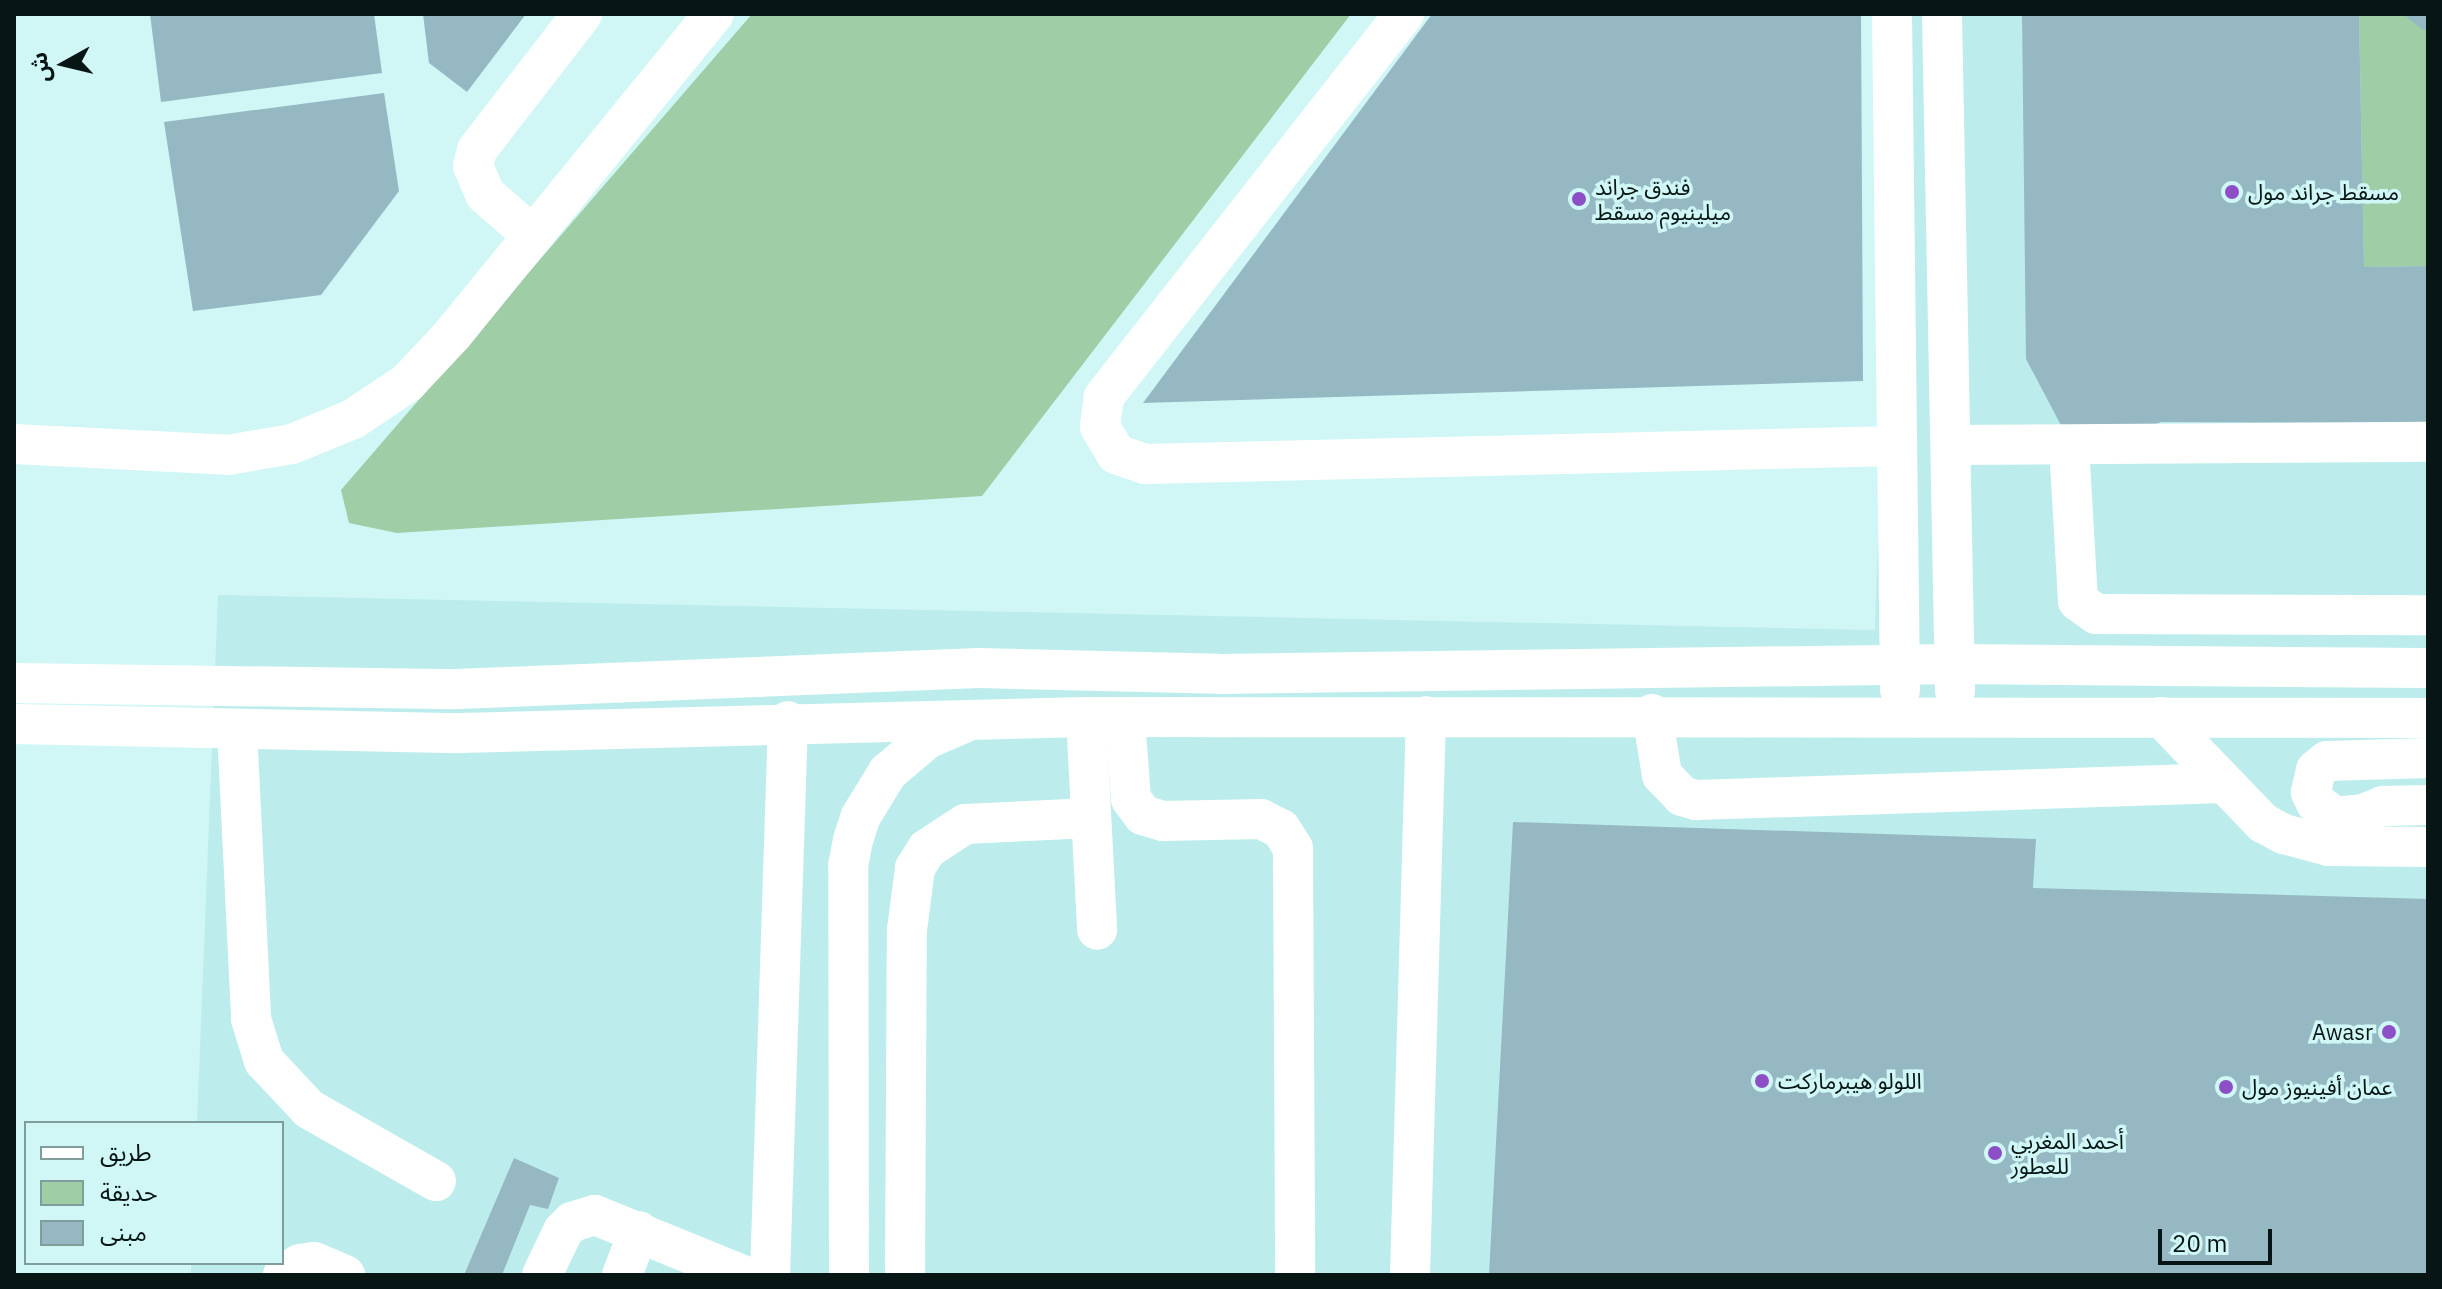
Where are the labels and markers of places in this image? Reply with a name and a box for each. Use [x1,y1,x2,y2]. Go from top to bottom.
place label: فندق جراند ميلينيوم مسقط [1595,173,1731,224]
place label: مسقط جراند مول [2248,179,2399,205]
marker: مسقط جراند مول [2223,183,2241,201]
marker: فندق جراند ميلينيوم مسقط [1570,190,1588,208]
place label: Awasr [2312,1019,2373,1045]
marker: Awasr [2380,1023,2398,1041]
place label: اللولو هيبرماركت [1778,1068,1922,1094]
marker: اللولو هيبرماركت [1753,1072,1771,1090]
place label: عمان أفينيوز مول [2242,1074,2392,1100]
marker: عمان أفينيوز مول [2217,1078,2235,1096]
place label: أحمد المغربي للعطور [2011,1127,2124,1178]
marker: أحمد المغربي للعطور [1986,1144,2004,1162]

